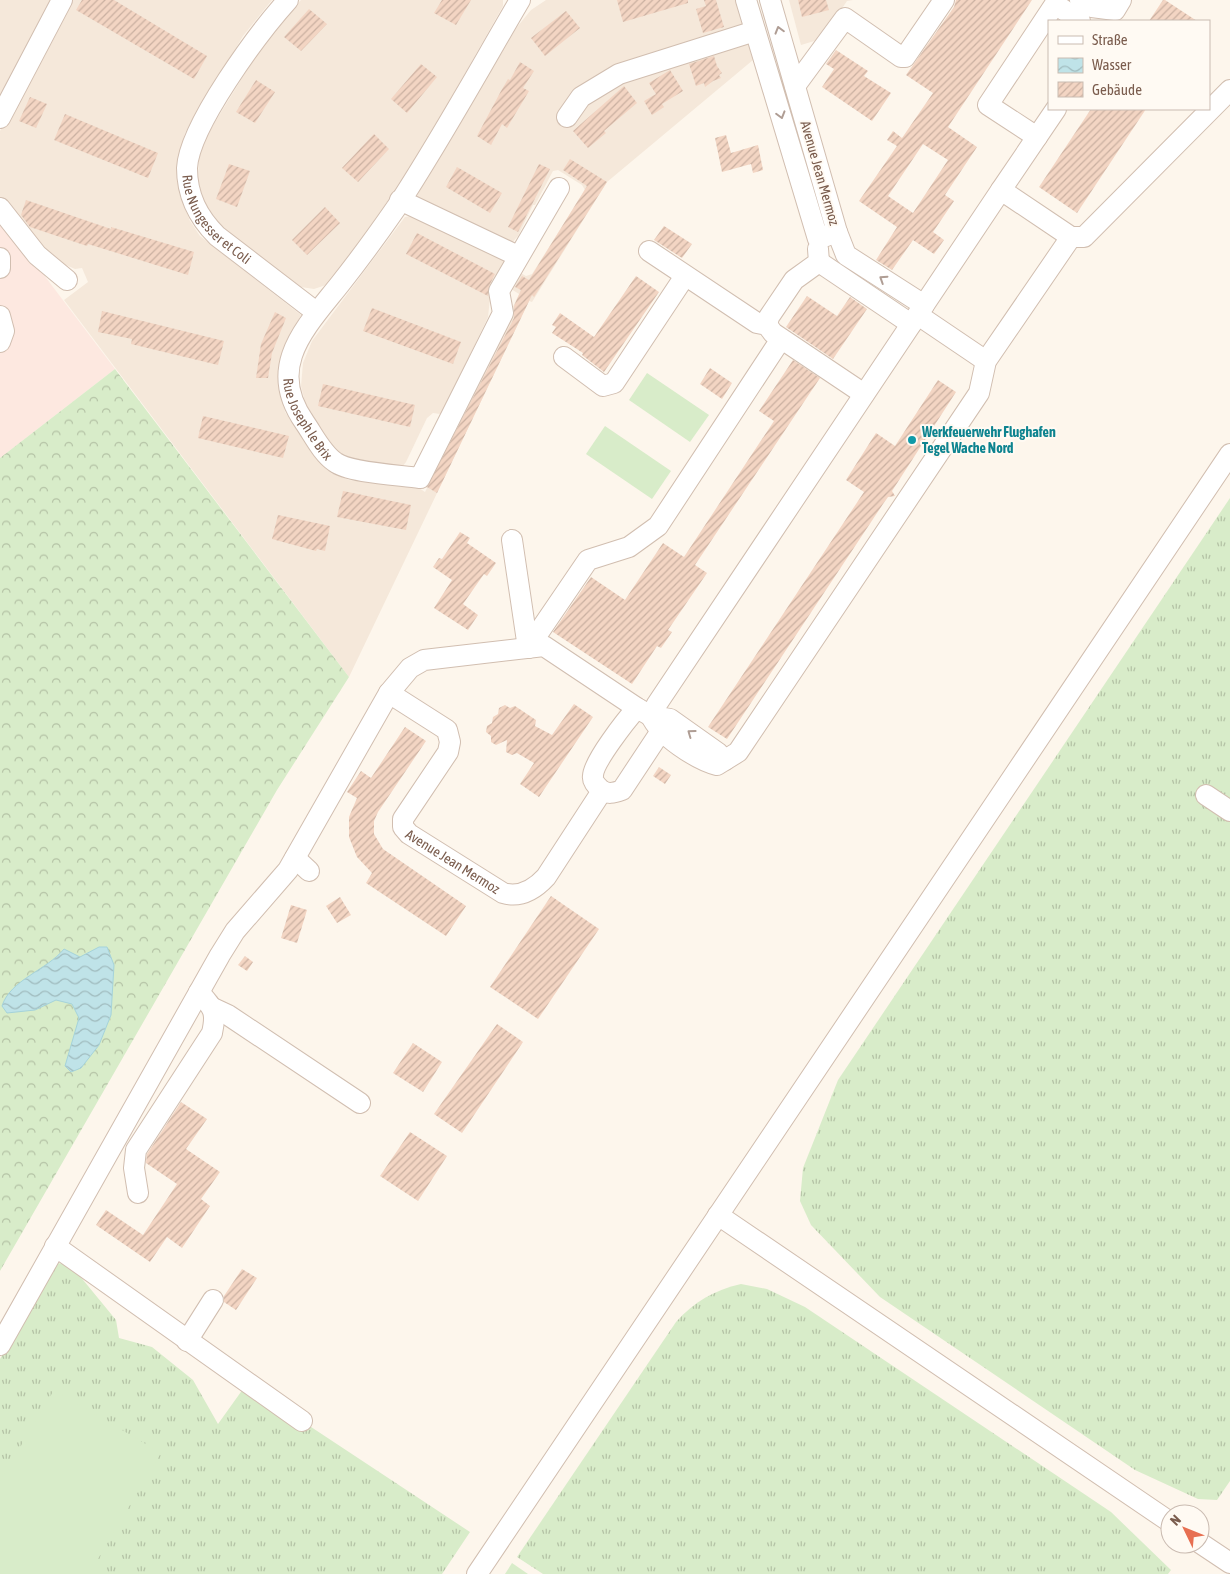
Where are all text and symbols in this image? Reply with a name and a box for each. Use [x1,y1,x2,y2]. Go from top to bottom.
legend [1048,20,1210,110]
one-way arrow [774,27,784,35]
text: Straße [1092,31,1128,48]
text: Wasser [1092,56,1132,73]
text: Gebäude [1092,81,1142,98]
one-way arrow [775,110,786,119]
street label: Avenue Jean Mermoz [797,119,843,227]
street label: Rue Nungesser et Coli [179,174,254,267]
one-way arrow [880,275,889,285]
street label: Rue Joseph le Brix [280,378,336,464]
place label: Werkfeuerwehr Flughafen Tegel Wache Nord [921,424,1056,456]
marker: Werkfeuerwehr Flughafen Tegel Wache Nord [906,434,918,446]
one-way arrow [687,730,696,739]
street label: Avenue Jean Mermoz [403,826,503,897]
north arrow [1160,1504,1210,1554]
text: N [1167,1512,1184,1529]

